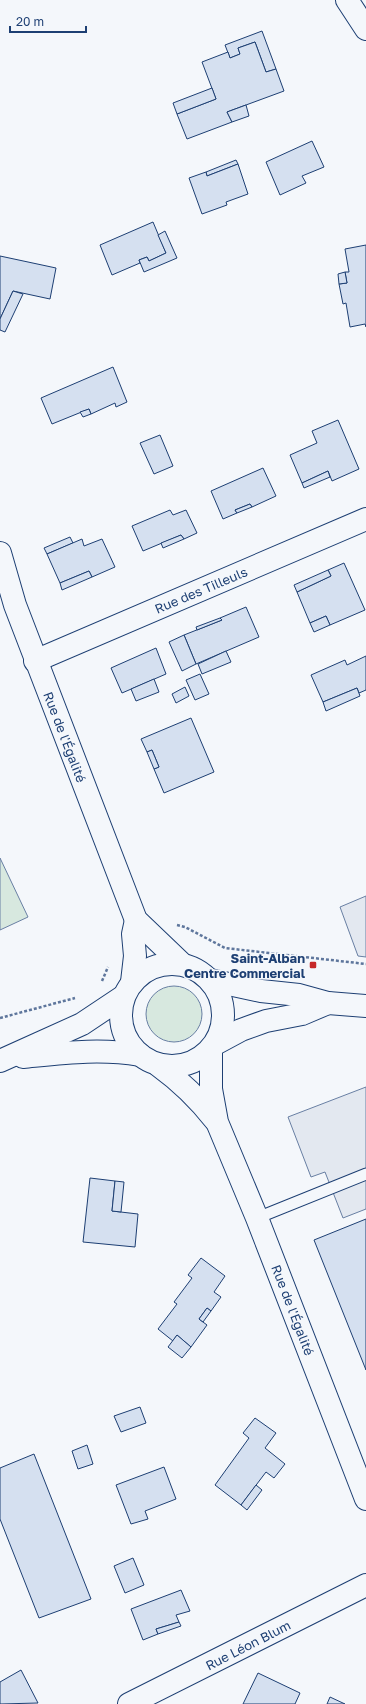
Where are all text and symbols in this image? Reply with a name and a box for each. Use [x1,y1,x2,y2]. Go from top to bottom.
scale bar [10,8,86,34]
text: 20 m [16,14,44,29]
street label: Rue des Tilleuls [152,563,250,617]
street label: Rue de l'Égalité [40,689,90,785]
place label: Saint-Alban Centre Commercial [184,950,306,981]
marker: Saint-Alban Centre Commercial [308,960,318,970]
street label: Rue de l'Égalité [268,1262,318,1358]
street label: Rue Léon Blum [203,1617,293,1673]

